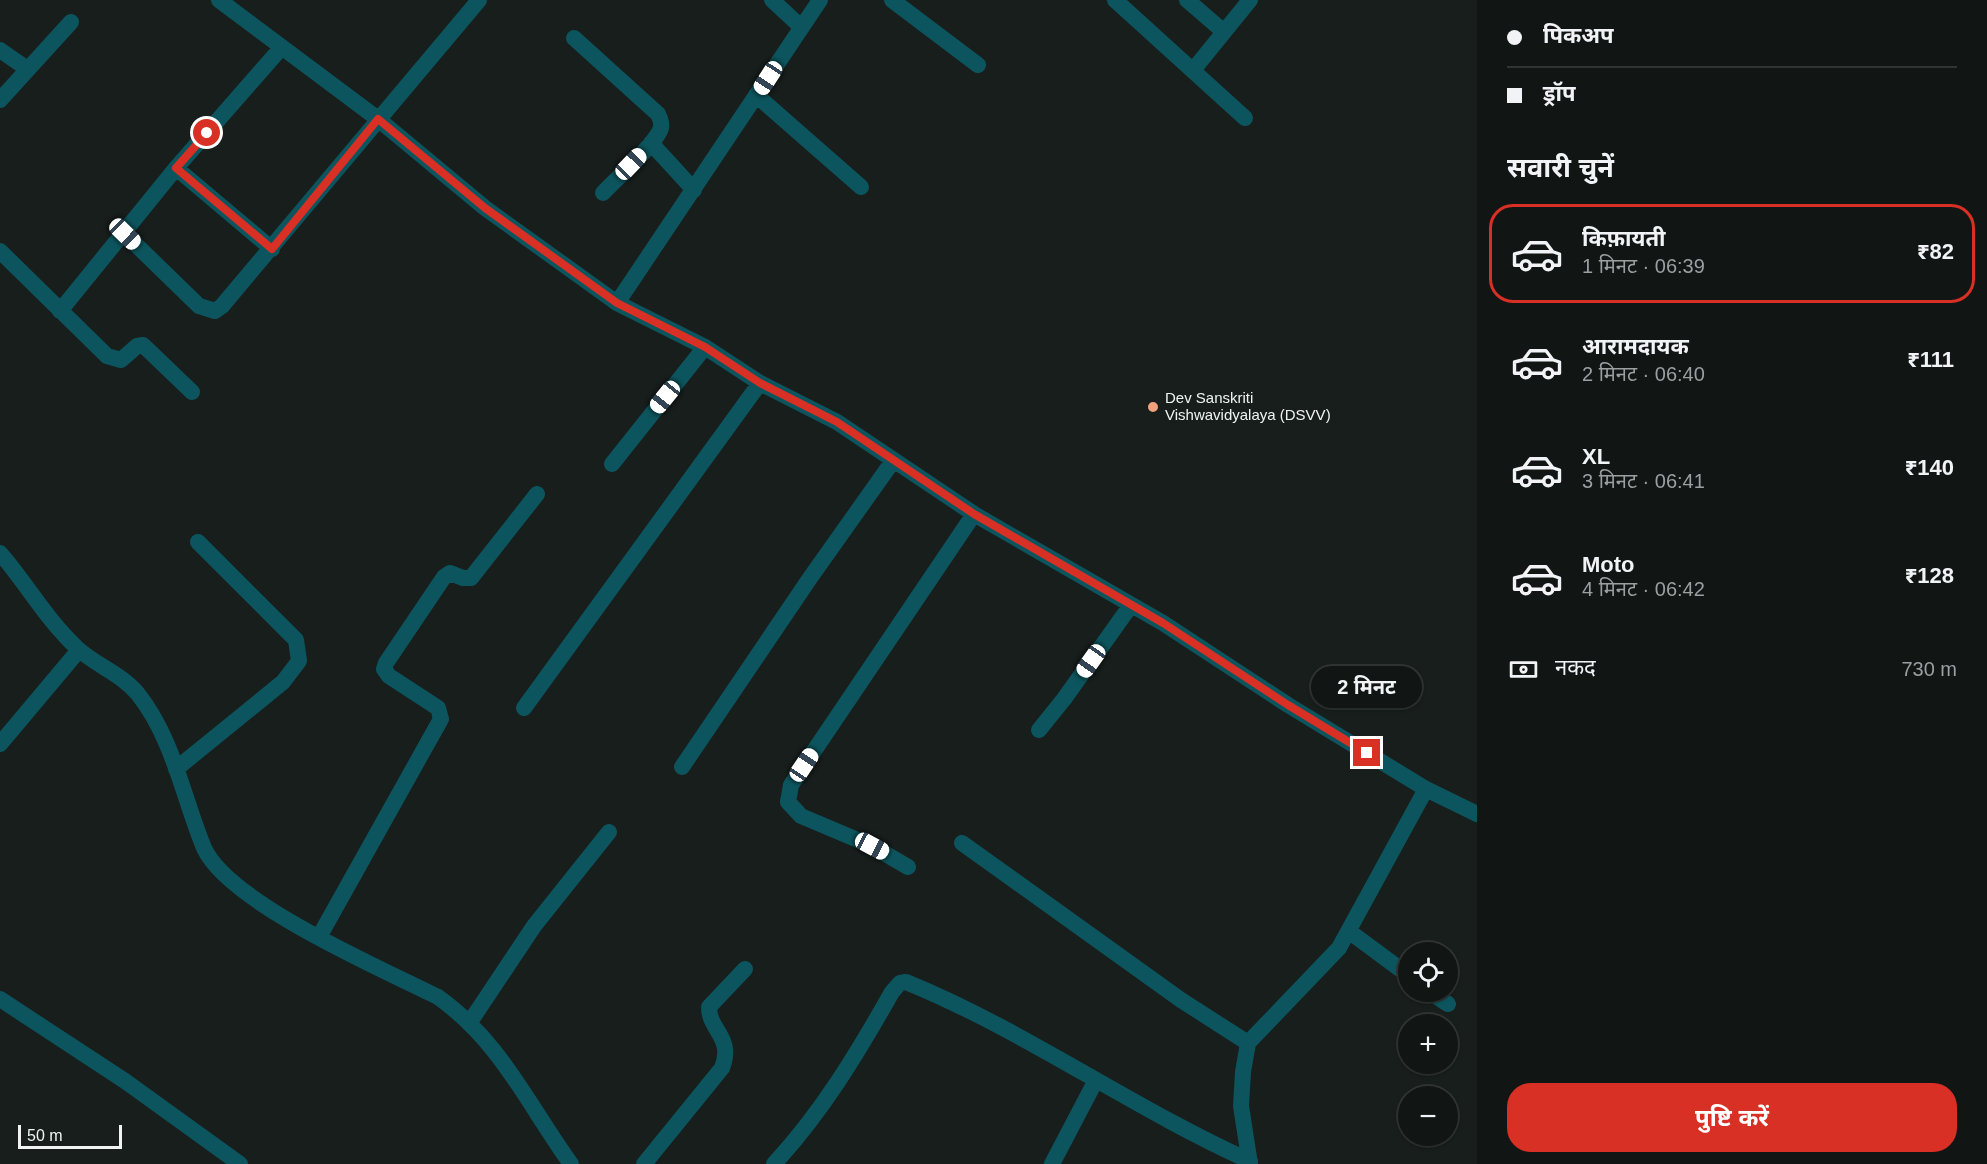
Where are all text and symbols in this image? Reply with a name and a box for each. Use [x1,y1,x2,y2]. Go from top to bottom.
text: पिकअप [1543,23,1614,48]
car [751,58,785,98]
text: ड्रॉप [1543,81,1576,106]
route start [193,119,220,146]
car [612,145,650,183]
text: सवारी चुनें [1507,153,1614,183]
car [106,215,144,253]
text: किफ़ायती [1582,226,1666,251]
icon: car [1510,227,1564,281]
text: ₹82 [1917,239,1954,264]
text: 1 मिनट · 06:39 [1582,255,1705,277]
text: आरामदायक [1582,334,1689,359]
icon: car [1510,335,1564,389]
text: ₹111 [1907,347,1954,372]
text: 2 मिनट · 06:40 [1582,363,1705,385]
car [647,377,683,417]
place label: Dev Sanskriti Vishwavidyalaya (DSVV) [1165,389,1331,423]
marker: Dev Sanskriti Vishwavidyalaya (DSVV) [1146,400,1160,414]
icon: car [1510,443,1564,497]
text: XL [1582,444,1610,469]
text: ₹140 [1905,455,1954,480]
text: 3 मिनट · 06:41 [1582,470,1705,492]
icon: car [1510,551,1564,605]
text: Moto [1582,552,1635,577]
text: ₹128 [1905,563,1954,588]
text: 4 मिनट · 06:42 [1582,578,1705,600]
car [1073,641,1109,681]
icon: cash [1507,653,1540,686]
text: नकद [1555,655,1596,680]
text: 730 m [1901,658,1957,680]
callout: 2 मिनट [1312,666,1422,708]
text: 2 मिनट [1337,676,1396,698]
route end [1353,739,1380,766]
car [786,745,822,785]
car [852,830,892,862]
map controls [1398,942,1458,1146]
button: locate [1398,942,1458,1002]
button: + [1398,1014,1458,1074]
button: पुष्टि करें [1507,1083,1957,1152]
button: − [1398,1086,1458,1146]
scale bar [18,1122,122,1150]
text: 50 m [27,1127,63,1144]

